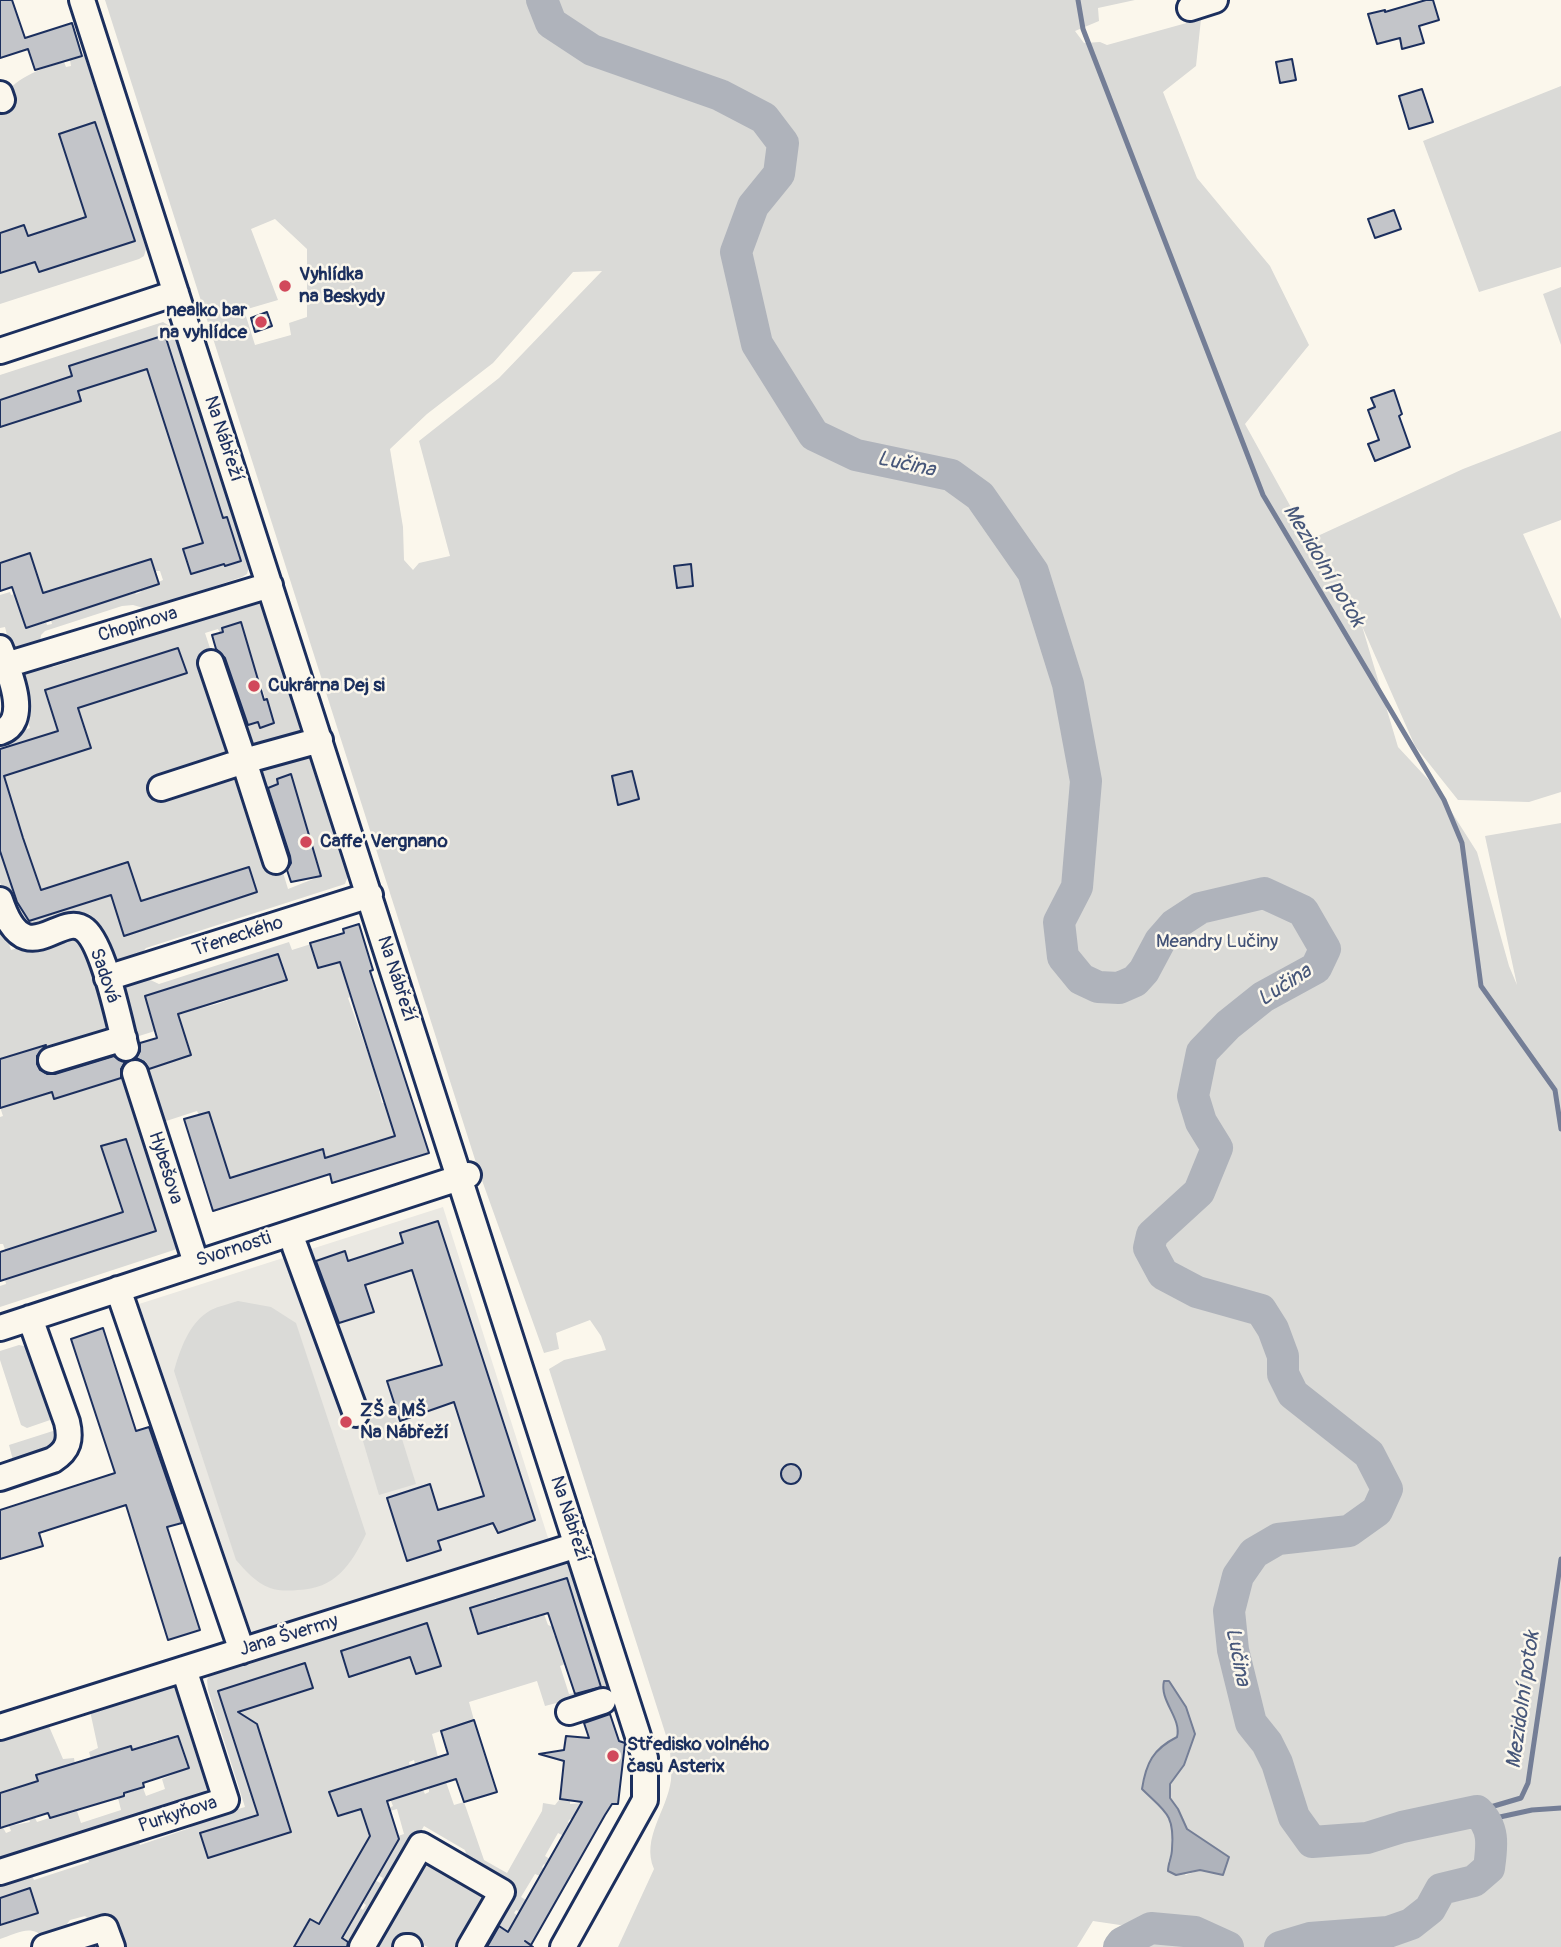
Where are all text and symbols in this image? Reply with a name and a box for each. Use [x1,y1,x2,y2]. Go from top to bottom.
place label: Vyhlídka na Beskydy [299,264,385,308]
marker: Vyhlídka na Beskydy [277,278,293,294]
place label: nealko bar na vyhlídce [160,300,247,344]
marker: nealko bar na vyhlídce [253,314,269,330]
street label: Na Nábřeží [198,393,248,485]
water label: Lučina [875,447,937,483]
water label: Mezidolní potok [1277,500,1369,632]
street label: Chopinova [96,602,180,648]
place label: Cukrárna Dej si [268,675,385,697]
marker: Cukrárna Dej si [246,678,262,694]
place label: Caffe' Vergnano [320,831,448,853]
marker: Caffe' Vergnano [298,834,314,850]
street label: Třeneckého [190,912,286,962]
park label: Meandry Lučiny [1156,931,1278,953]
street label: Na Nábřeží [371,933,421,1025]
street label: Sadová [84,946,124,1006]
water label: Lučina [1254,960,1316,1012]
street label: Hybešova [143,1129,187,1207]
street label: Svornosti [194,1227,274,1273]
place label: ZŠ a MŠ Na Nábřeží [360,1400,449,1444]
marker: ZŠ a MŠ Na Nábřeží [338,1414,354,1430]
street label: Na Nábřeží [544,1473,594,1565]
street label: Jana Švermy [237,1610,341,1662]
water label: Lučina [1219,1626,1255,1688]
water label: Mezidolní potok [1502,1630,1546,1770]
place label: Středisko volného času Asterix [627,1734,769,1778]
marker: Středisko volného času Asterix [605,1748,621,1764]
street label: Purkyňova [136,1792,220,1838]

